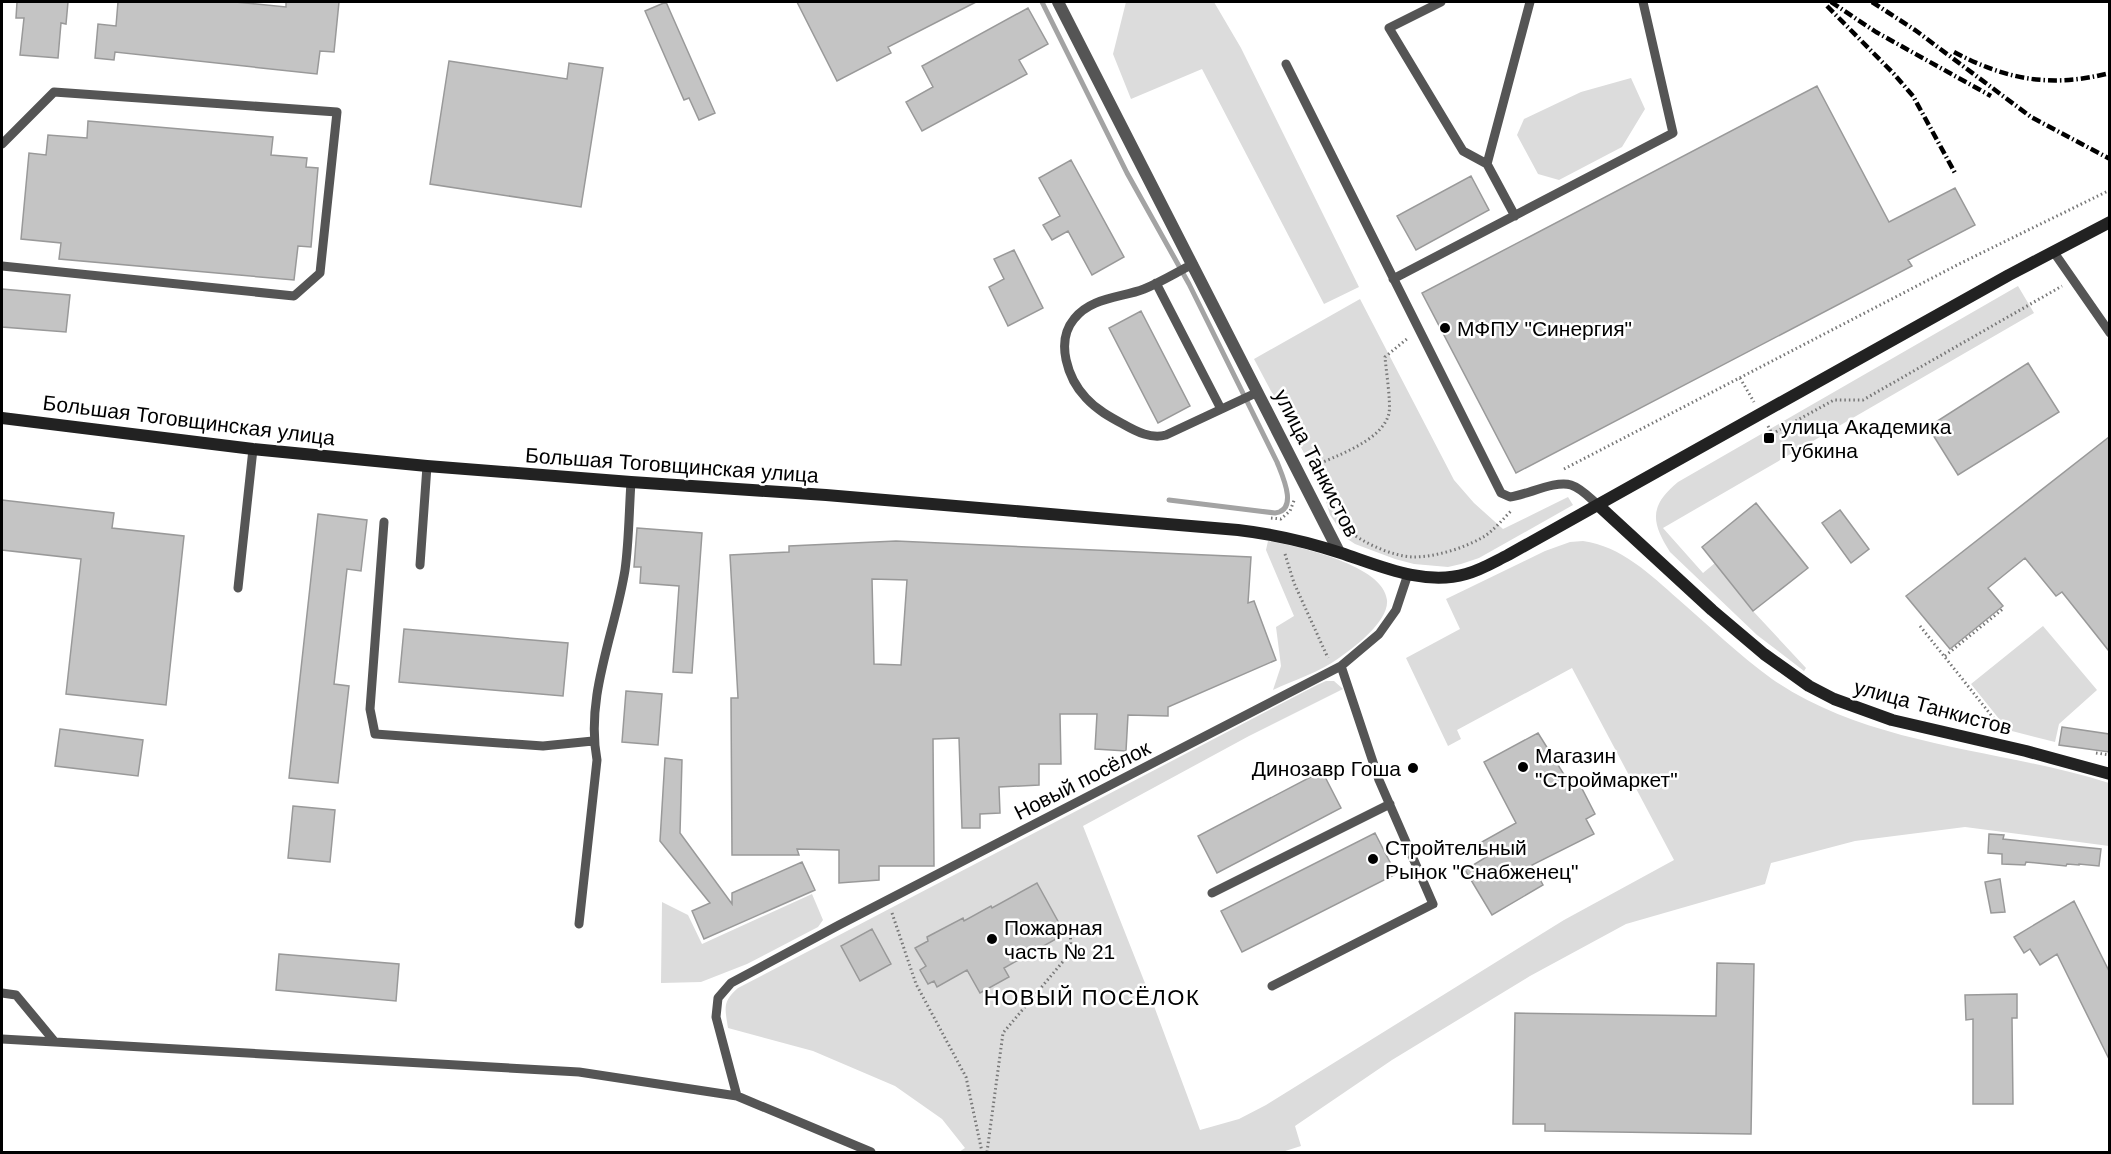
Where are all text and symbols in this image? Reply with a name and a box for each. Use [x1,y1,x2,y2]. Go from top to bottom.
place label: МФПУ "Синергия" [1457,317,1632,340]
marker: МФПУ "Синергия" [1438,321,1452,335]
street label: улица Танкистов [1270,385,1364,541]
street label: Большая Тоговщинская улица [42,391,337,449]
place label: улица Академика Губкина [1781,415,1952,462]
marker: улица Академика Губкина [1762,431,1776,445]
street label: Большая Тоговщинская улица [524,443,820,487]
street label: улица Танкистов [1852,675,2014,739]
street label: Новый посёлок [1010,736,1154,824]
place label: Магазин "Строймаркет" [1535,744,1678,791]
place label: Динозавр Гоша [1252,757,1401,780]
marker: Магазин "Строймаркет" [1516,760,1530,774]
marker: Динозавр Гоша [1406,761,1420,775]
place label: Стройтельный Рынок "Снабженец" [1385,836,1579,883]
marker: Стройтельный Рынок "Снабженец" [1366,852,1380,866]
place label: Пожарная часть № 21 [1004,916,1115,963]
marker: Пожарная часть № 21 [985,932,999,946]
district label: НОВЫЙ ПОСЁЛОК [984,985,1200,1010]

